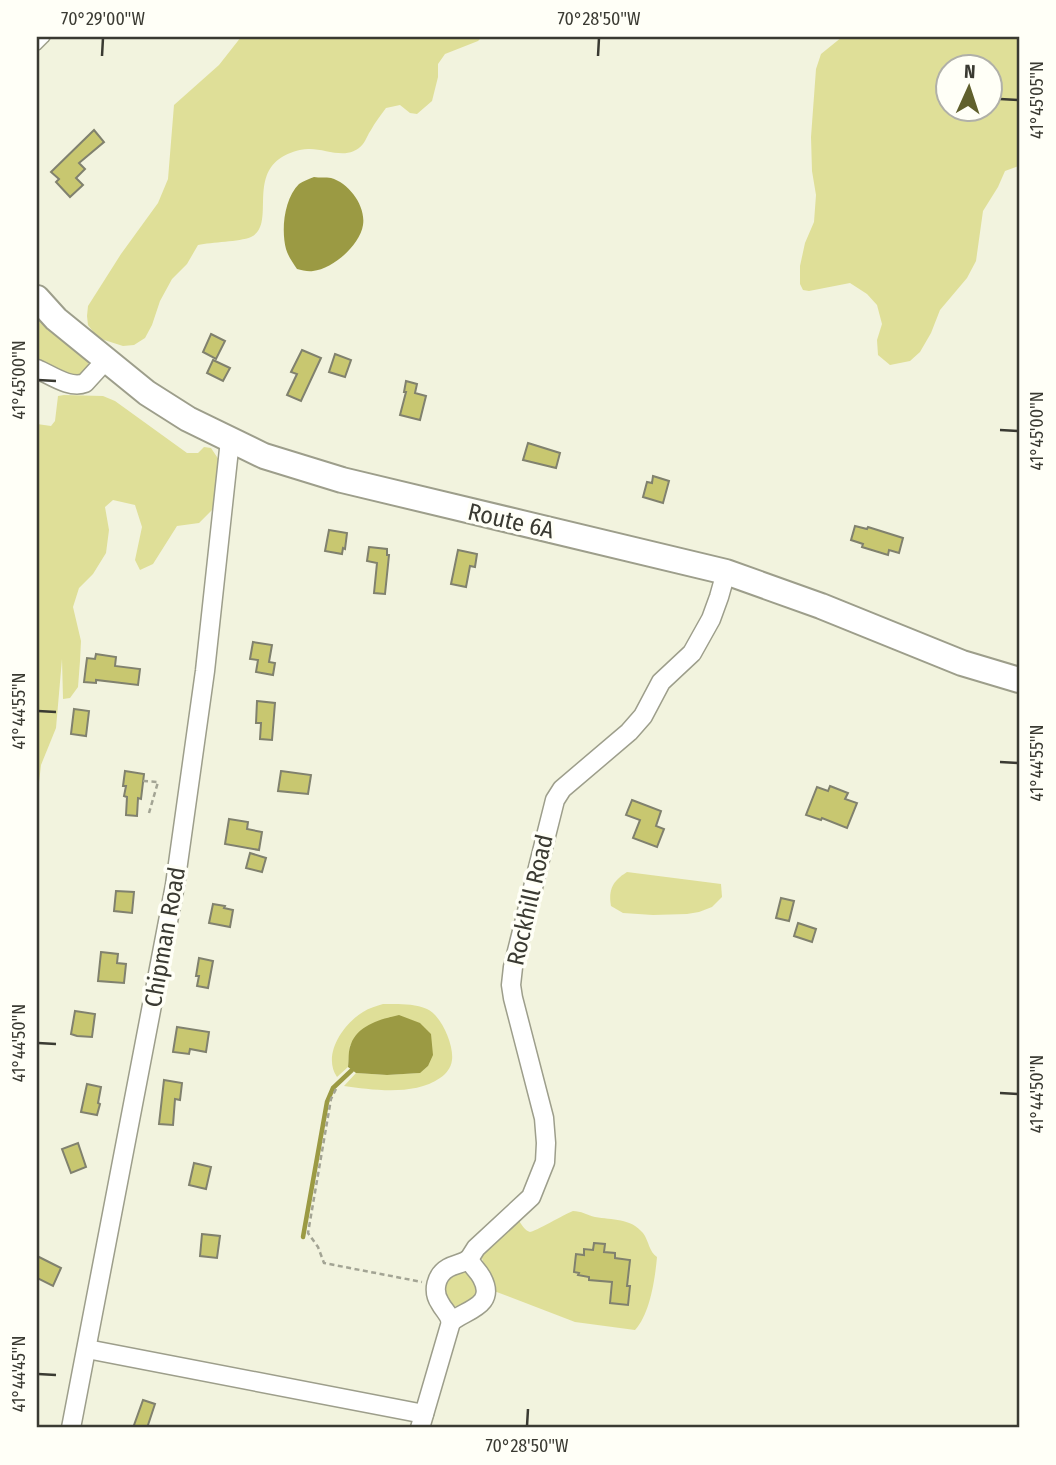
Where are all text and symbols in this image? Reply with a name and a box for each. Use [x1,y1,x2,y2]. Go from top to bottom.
text: 70°29'00"W [61,8,145,30]
text: 70°28'50"W [558,8,641,30]
north arrow [934,52,1004,122]
text: N [964,60,976,83]
text: 41°45'05"N [1026,61,1048,139]
text: 41°45'00"N [8,340,30,420]
text: 41°45'00"N [1026,391,1048,471]
street label: Route 6A [465,498,557,545]
text: 41°44'55"N [8,673,30,750]
text: 41°44'55"N [1026,725,1048,802]
street label: Rockhill Road [501,832,559,968]
street label: Chipman Road [139,865,191,1009]
text: 41°44'50"N [8,1004,30,1082]
text: 41°44'50"N [1026,1055,1048,1133]
text: 41°44'45"N [8,1336,30,1412]
text: 70°28'50"W [486,1435,569,1457]

